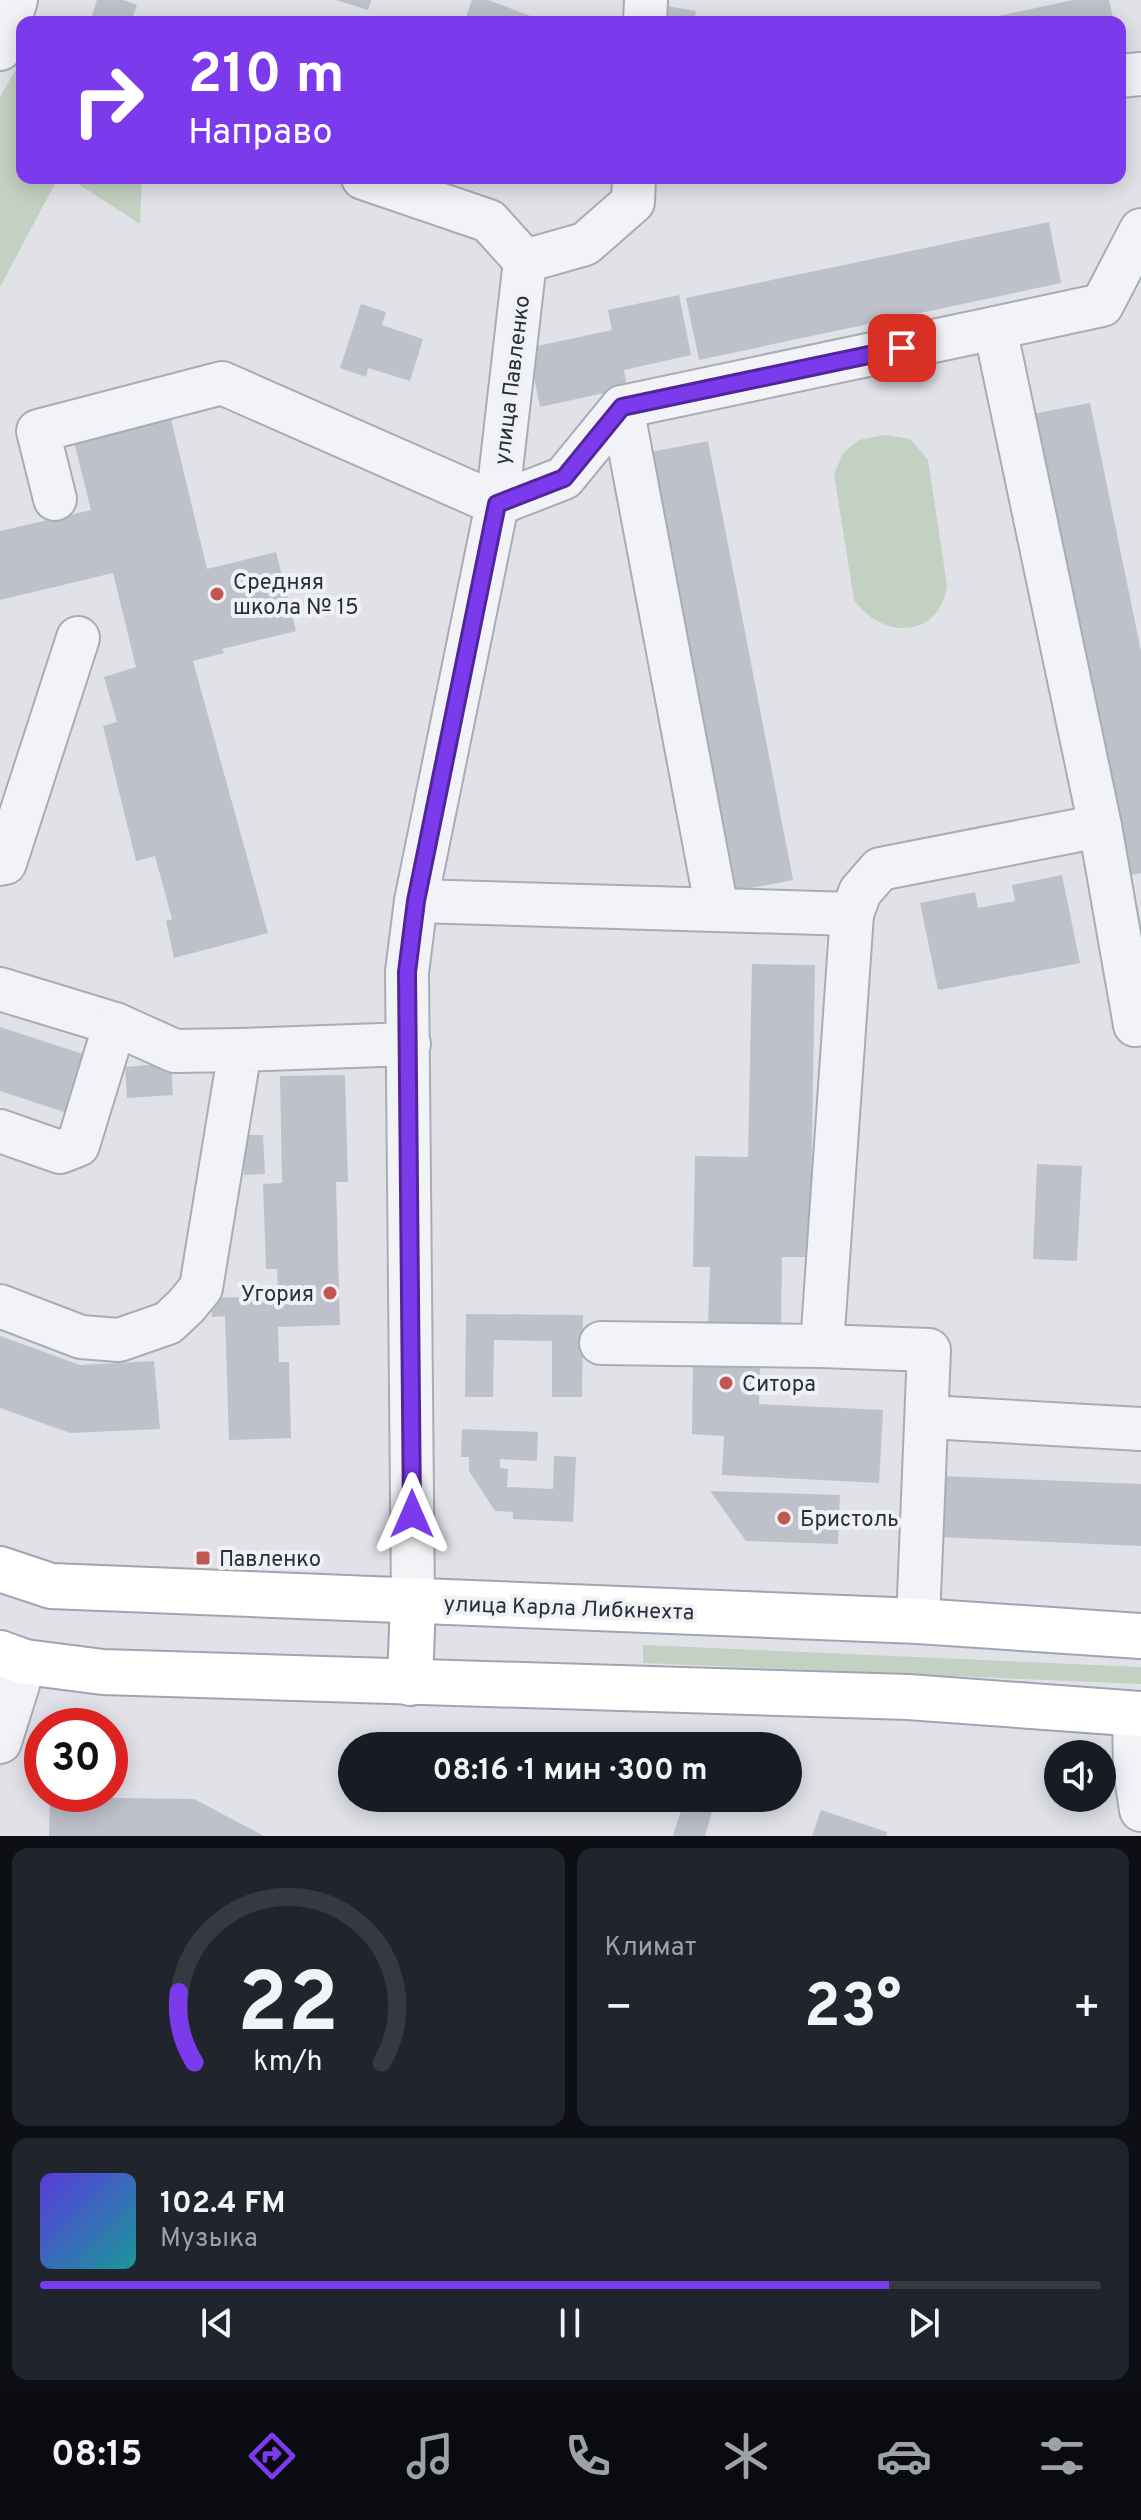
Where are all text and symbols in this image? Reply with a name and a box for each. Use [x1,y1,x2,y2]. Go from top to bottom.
text: 210 m [188,42,345,112]
icon: right [56,48,160,152]
text: Направо [188,111,333,157]
street label: улица Павленко [490,294,537,467]
pin [868,314,936,382]
icon: arrive [880,326,924,370]
place label: Средняя школа № 15 [233,570,359,622]
marker: Средняя школа № 15 [208,585,226,603]
place label: Угория [241,1282,314,1309]
marker: Угория [321,1284,339,1302]
place label: Ситора [742,1372,816,1399]
marker: Ситора [717,1374,735,1392]
position arrow [370,1472,454,1556]
place label: Бристоль [800,1507,899,1534]
marker: Бристоль [775,1509,793,1527]
place label: Павленко [219,1547,321,1574]
marker: Павленко [194,1549,212,1567]
street label: улица Карла Либкнехта [443,1592,695,1627]
speed limit sign: 30 [24,1708,128,1812]
map controls [1044,1740,1116,1812]
button: sound [1044,1740,1116,1812]
text: 08:16 · 1 мин · 300 m [432,1753,708,1790]
text: Климат [605,1932,696,1965]
text: 22 [237,1956,339,2061]
text: 23° [804,1972,902,2048]
text: − [605,1982,633,2038]
text: + [1073,1982,1101,2038]
text: km/h [254,2045,323,2081]
text: 102.4 FM [160,2186,286,2223]
text: Музыка [160,2223,258,2256]
icon: previous [195,2301,239,2345]
icon: pause [548,2301,592,2345]
icon: next [902,2301,946,2345]
icon: directions [244,2428,300,2484]
icon: music [402,2428,458,2484]
icon: phone [560,2428,616,2484]
icon: climate [718,2428,774,2484]
icon: car [876,2428,932,2484]
icon: filters [1034,2428,1090,2484]
text: 08:15 [51,2433,142,2479]

